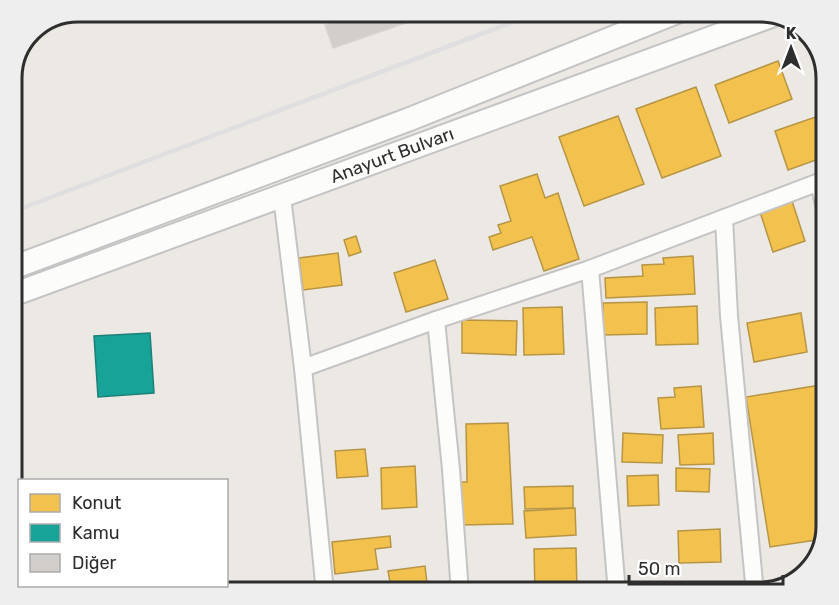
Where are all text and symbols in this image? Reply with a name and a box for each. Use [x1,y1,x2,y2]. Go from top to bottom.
north arrow [761,18,821,78]
text: K [786,24,797,43]
street label: Anayurt Bulvarı [327,123,457,188]
legend [18,479,228,587]
text: Konut [72,492,121,514]
text: Kamu [72,522,119,544]
scale bar [629,548,784,586]
text: Diğer [72,552,117,574]
text: 50 m [638,558,681,580]

